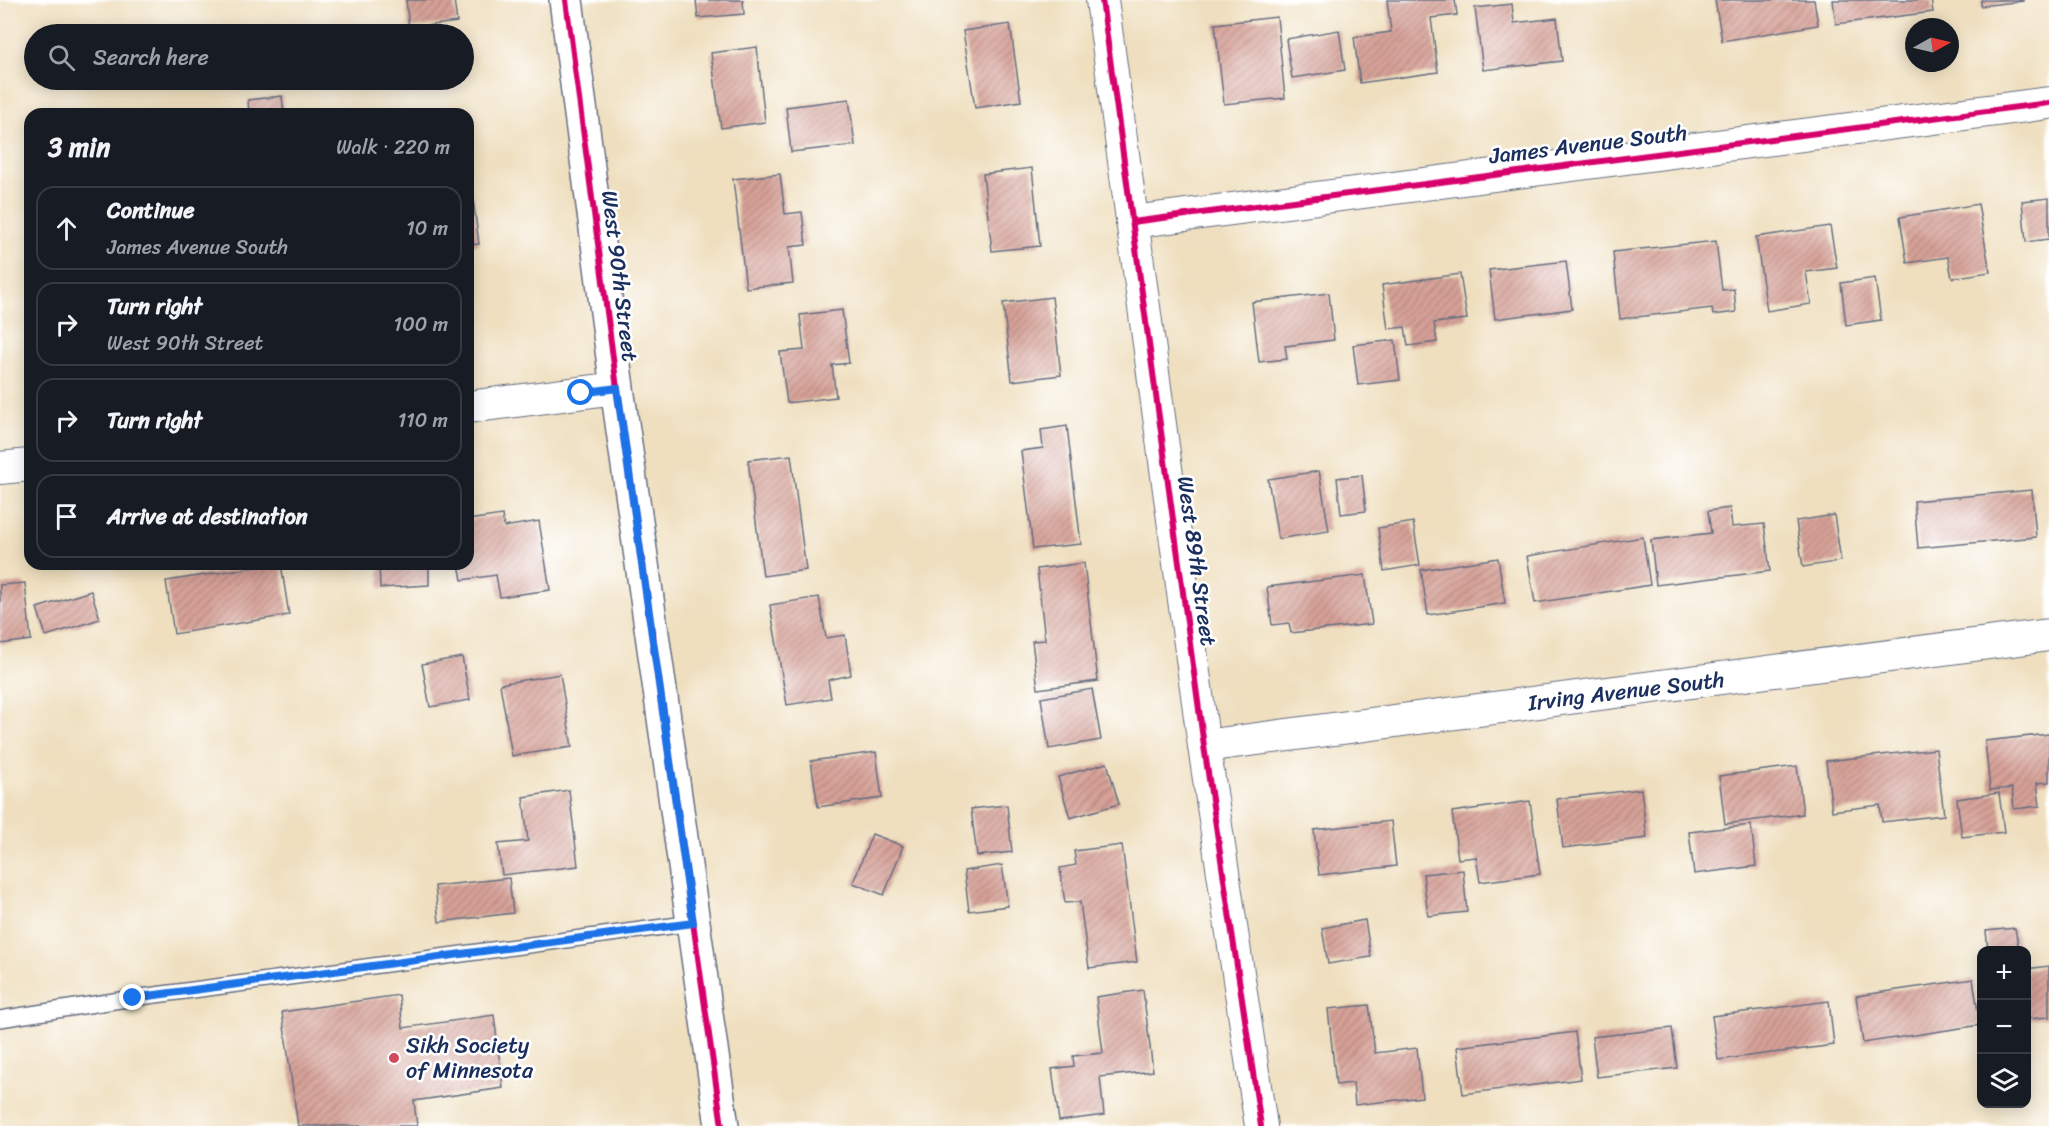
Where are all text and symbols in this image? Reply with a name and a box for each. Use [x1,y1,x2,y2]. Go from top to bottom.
north arrow [1905,18,1959,72]
search box [24,24,474,90]
text: Search here [93,38,209,77]
icon: search [45,41,78,74]
street label: James Avenue South [1486,113,1689,176]
text: 3 min [48,124,110,170]
text: Walk · 220 m [336,130,450,165]
street label: West 90th Street [590,188,650,364]
text: Continue [107,191,195,230]
text: 10 m [406,211,448,246]
icon: ahead [50,212,83,245]
text: James Avenue South [107,230,288,265]
text: Turn right [107,287,202,326]
text: 100 m [394,307,448,342]
icon: right [50,308,83,341]
text: West 90th Street [107,326,263,361]
route start [567,379,593,405]
text: Turn right [107,401,202,440]
text: 110 m [398,403,448,438]
icon: right [50,404,83,437]
street label: West 89th Street [1166,473,1228,649]
text: Arrive at destination [107,497,308,536]
icon: arrive [50,500,83,533]
street label: Irving Avenue South [1525,660,1726,723]
map controls [1977,946,2031,1108]
button: + [1977,946,2031,1000]
route end [119,984,145,1010]
button: − [1977,1000,2031,1054]
place label: Sikh Society of Minnesota [406,1026,534,1090]
marker: Sikh Society of Minnesota [387,1051,401,1065]
button: layers [1977,1054,2031,1108]

